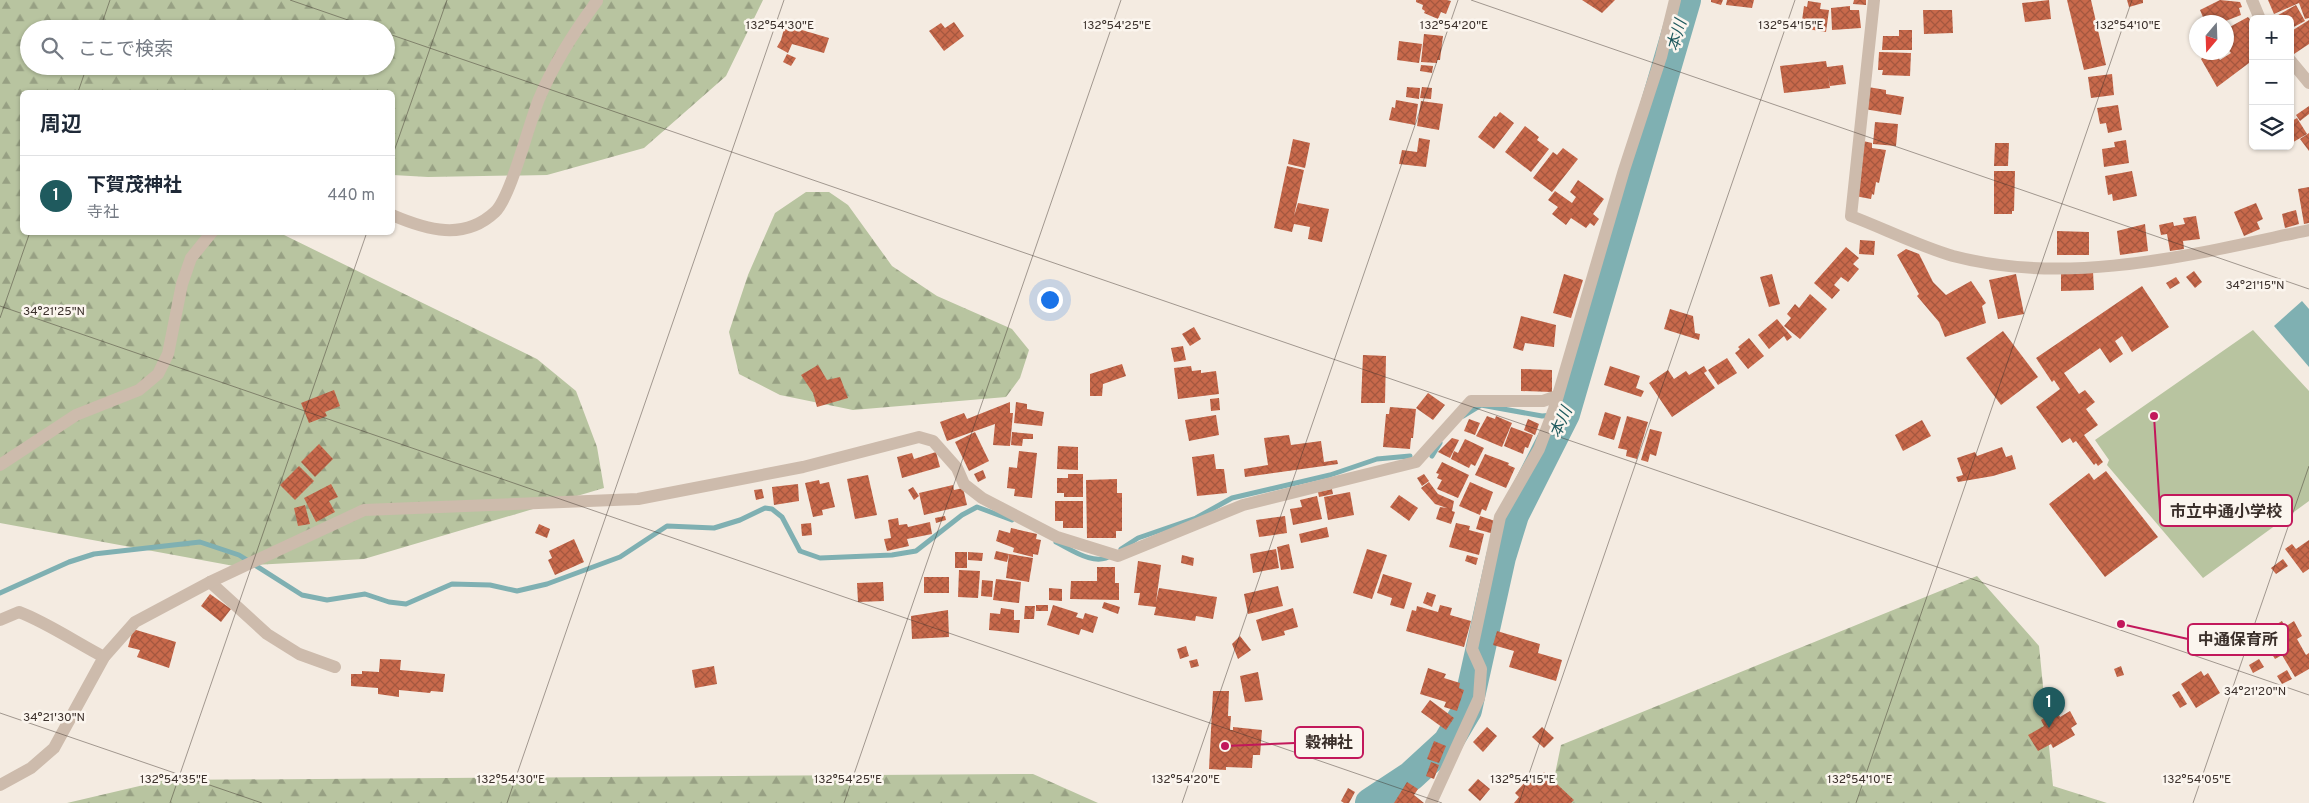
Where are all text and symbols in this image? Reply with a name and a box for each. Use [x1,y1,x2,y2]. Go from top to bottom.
water label: 本川 [1664,15,1692,54]
north arrow [2189,15,2234,60]
map controls [2249,15,2294,150]
button: + [2249,15,2294,60]
text: 132°54'30"E [746,18,814,34]
text: 132°54'25"E [1083,18,1151,34]
text: 132°54'20"E [1420,18,1488,34]
text: 132°54'15"E [1758,18,1824,34]
text: 132°54'10"E [2095,18,2161,34]
search box [20,20,395,75]
icon: search [38,34,66,62]
text: ここで検索 [78,38,173,62]
button: − [2249,60,2294,105]
button: layers [2249,105,2294,150]
text: 周辺 [40,112,82,139]
text: 下賀茂神社 [87,174,182,198]
text: 1 [53,186,59,206]
text: 440 m [328,186,375,206]
text: 寺社 [87,203,119,223]
text: 34°21'15"N [2225,278,2285,294]
your location [1037,287,1063,313]
text: 34°21'25"N [23,304,85,320]
water label: 本川 [1546,402,1578,442]
callout: 市立中通小学校 [2160,495,2292,526]
text: 市立中通小学校 [2170,503,2282,523]
callout: 中通保育所 [2188,624,2288,655]
text: 中通保育所 [2198,631,2278,651]
text: 34°21'20"N [2224,684,2286,700]
pin: 1 [2033,687,2065,728]
text: 34°21'30"N [23,710,85,726]
callout: 穀神社 [1295,727,1363,758]
text: 穀神社 [1305,733,1353,754]
text: 132°54'35"E [140,772,208,788]
text: 132°54'30"E [477,772,545,788]
text: 132°54'25"E [814,772,882,788]
text: 132°54'20"E [1152,772,1220,788]
text: 132°54'15"E [1490,772,1556,788]
text: 132°54'10"E [1827,772,1893,788]
text: 132°54'05"E [2163,772,2231,788]

